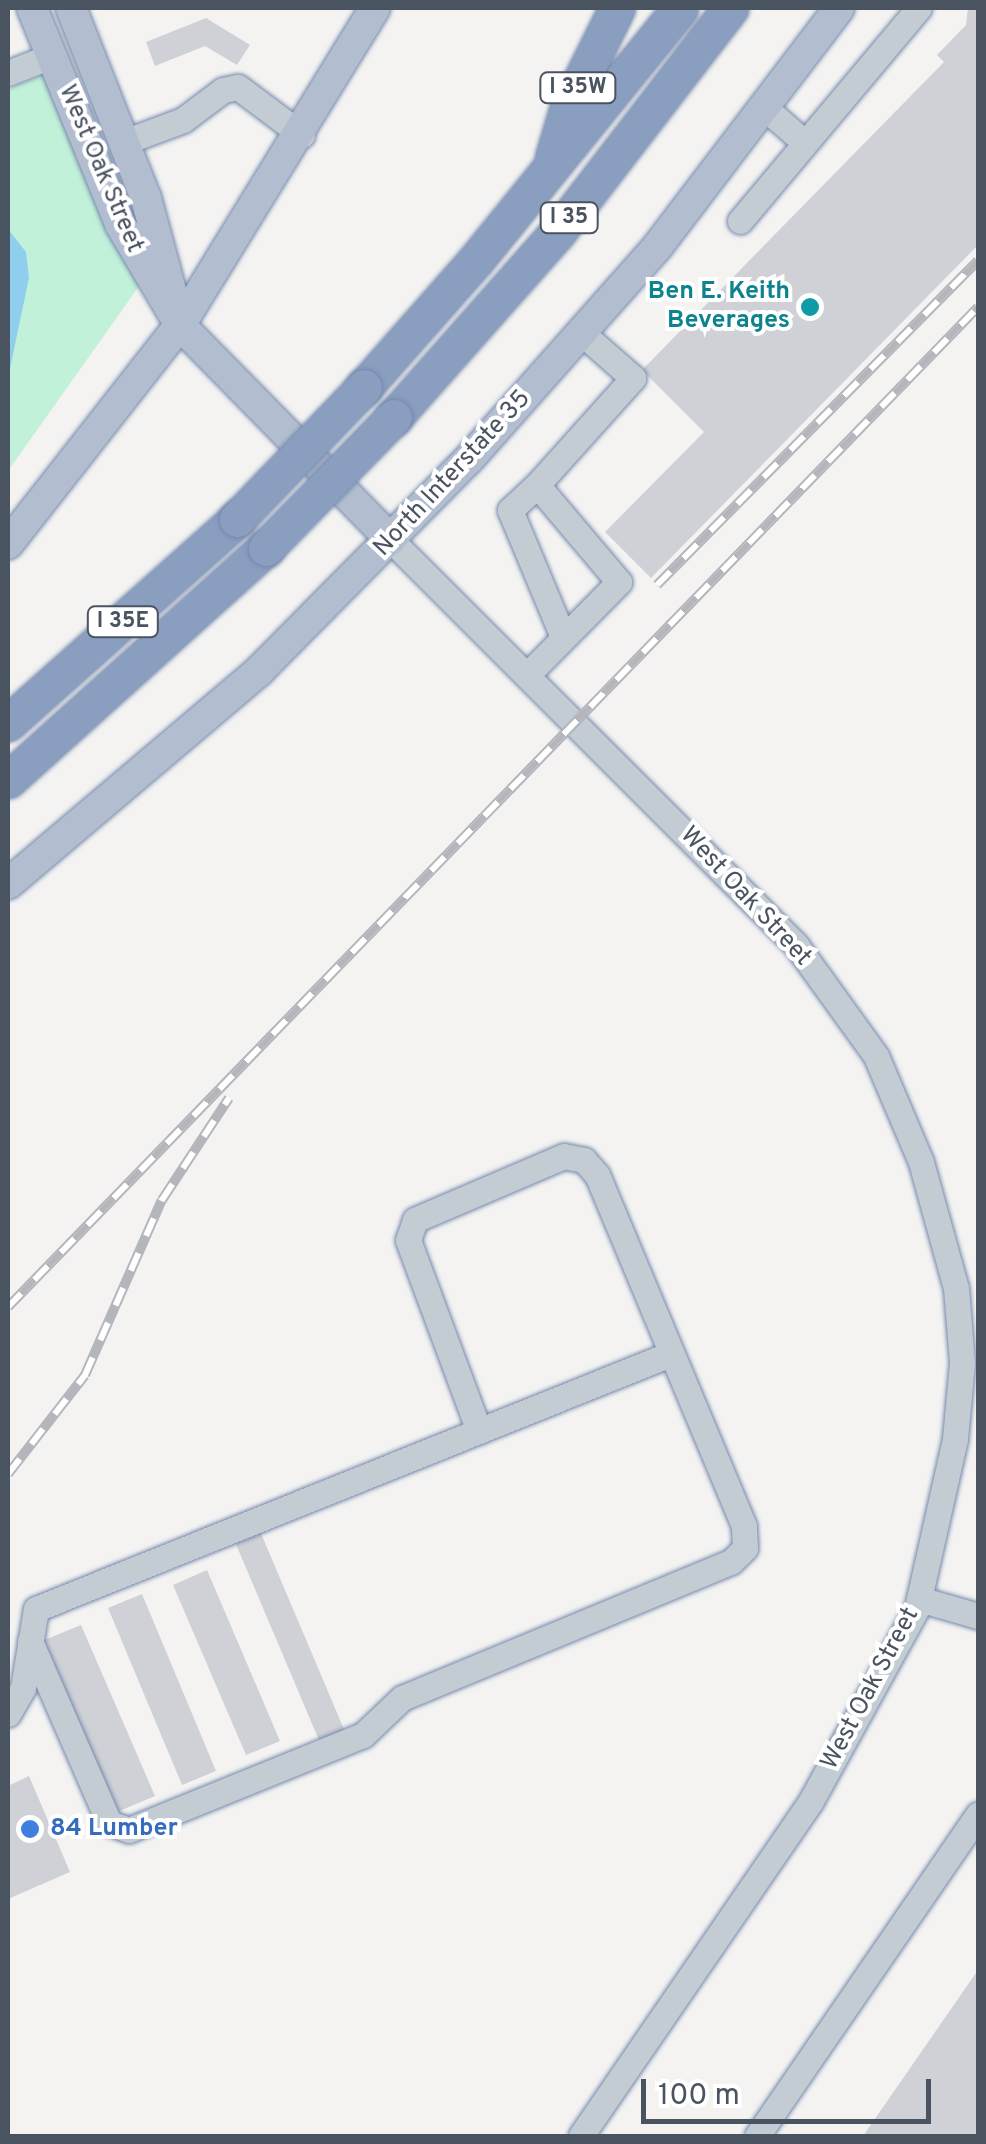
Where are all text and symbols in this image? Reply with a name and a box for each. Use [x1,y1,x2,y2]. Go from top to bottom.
road number: I 35W [538,71,618,105]
street label: West Oak Street [51,81,149,257]
road number: I 35 [539,201,599,235]
place label: Ben E. Keith Beverages [648,278,790,337]
marker: Ben E. Keith Beverages [799,296,821,318]
street label: North Interstate 35 [368,385,538,563]
road number: I 35E [86,605,160,639]
street label: West Oak Street [673,821,817,973]
street label: West Oak Street [816,1603,926,1775]
place label: 84 Lumber [50,1814,178,1844]
marker: 84 Lumber [19,1818,41,1840]
scale bar [646,2059,936,2121]
text: 100 m [658,2078,740,2115]

